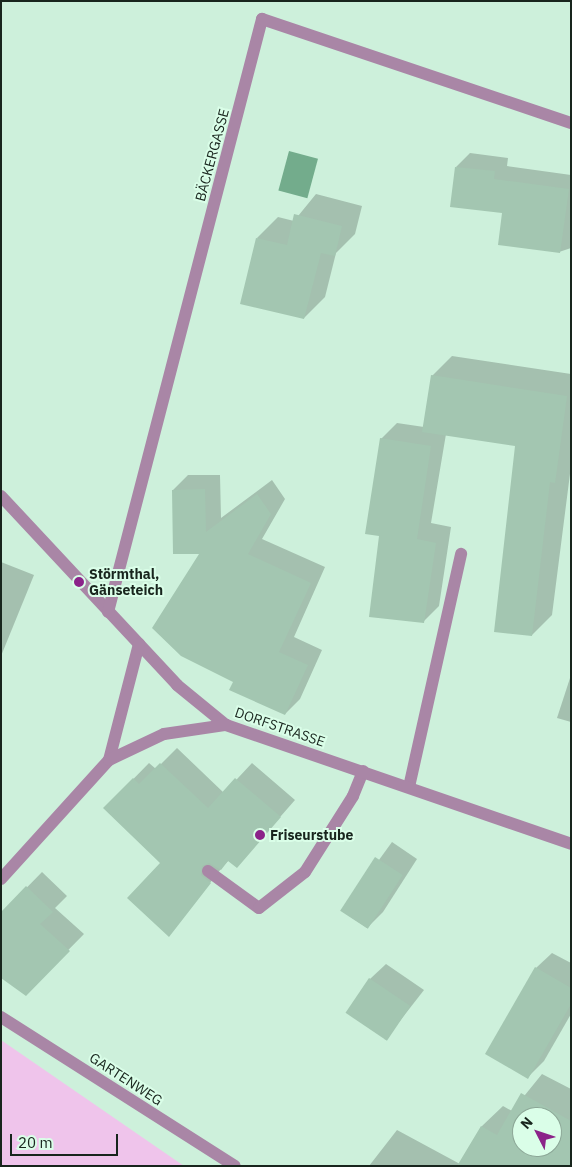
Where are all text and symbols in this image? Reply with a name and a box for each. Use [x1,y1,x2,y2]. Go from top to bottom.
street label: BÄCKERGASSE [192,107,232,203]
place label: Störmthal, Gänseteich [89,566,163,598]
marker: Störmthal, Gänseteich [73,576,85,588]
street label: DORFSTRASSE [233,704,327,750]
place label: Friseurstube [270,827,353,843]
marker: Friseurstube [254,829,266,841]
street label: GARTENWEG [86,1049,166,1109]
north arrow [512,1107,562,1157]
text: N [516,1113,537,1133]
scale bar [12,1124,120,1156]
text: 20 m [18,1133,53,1152]

